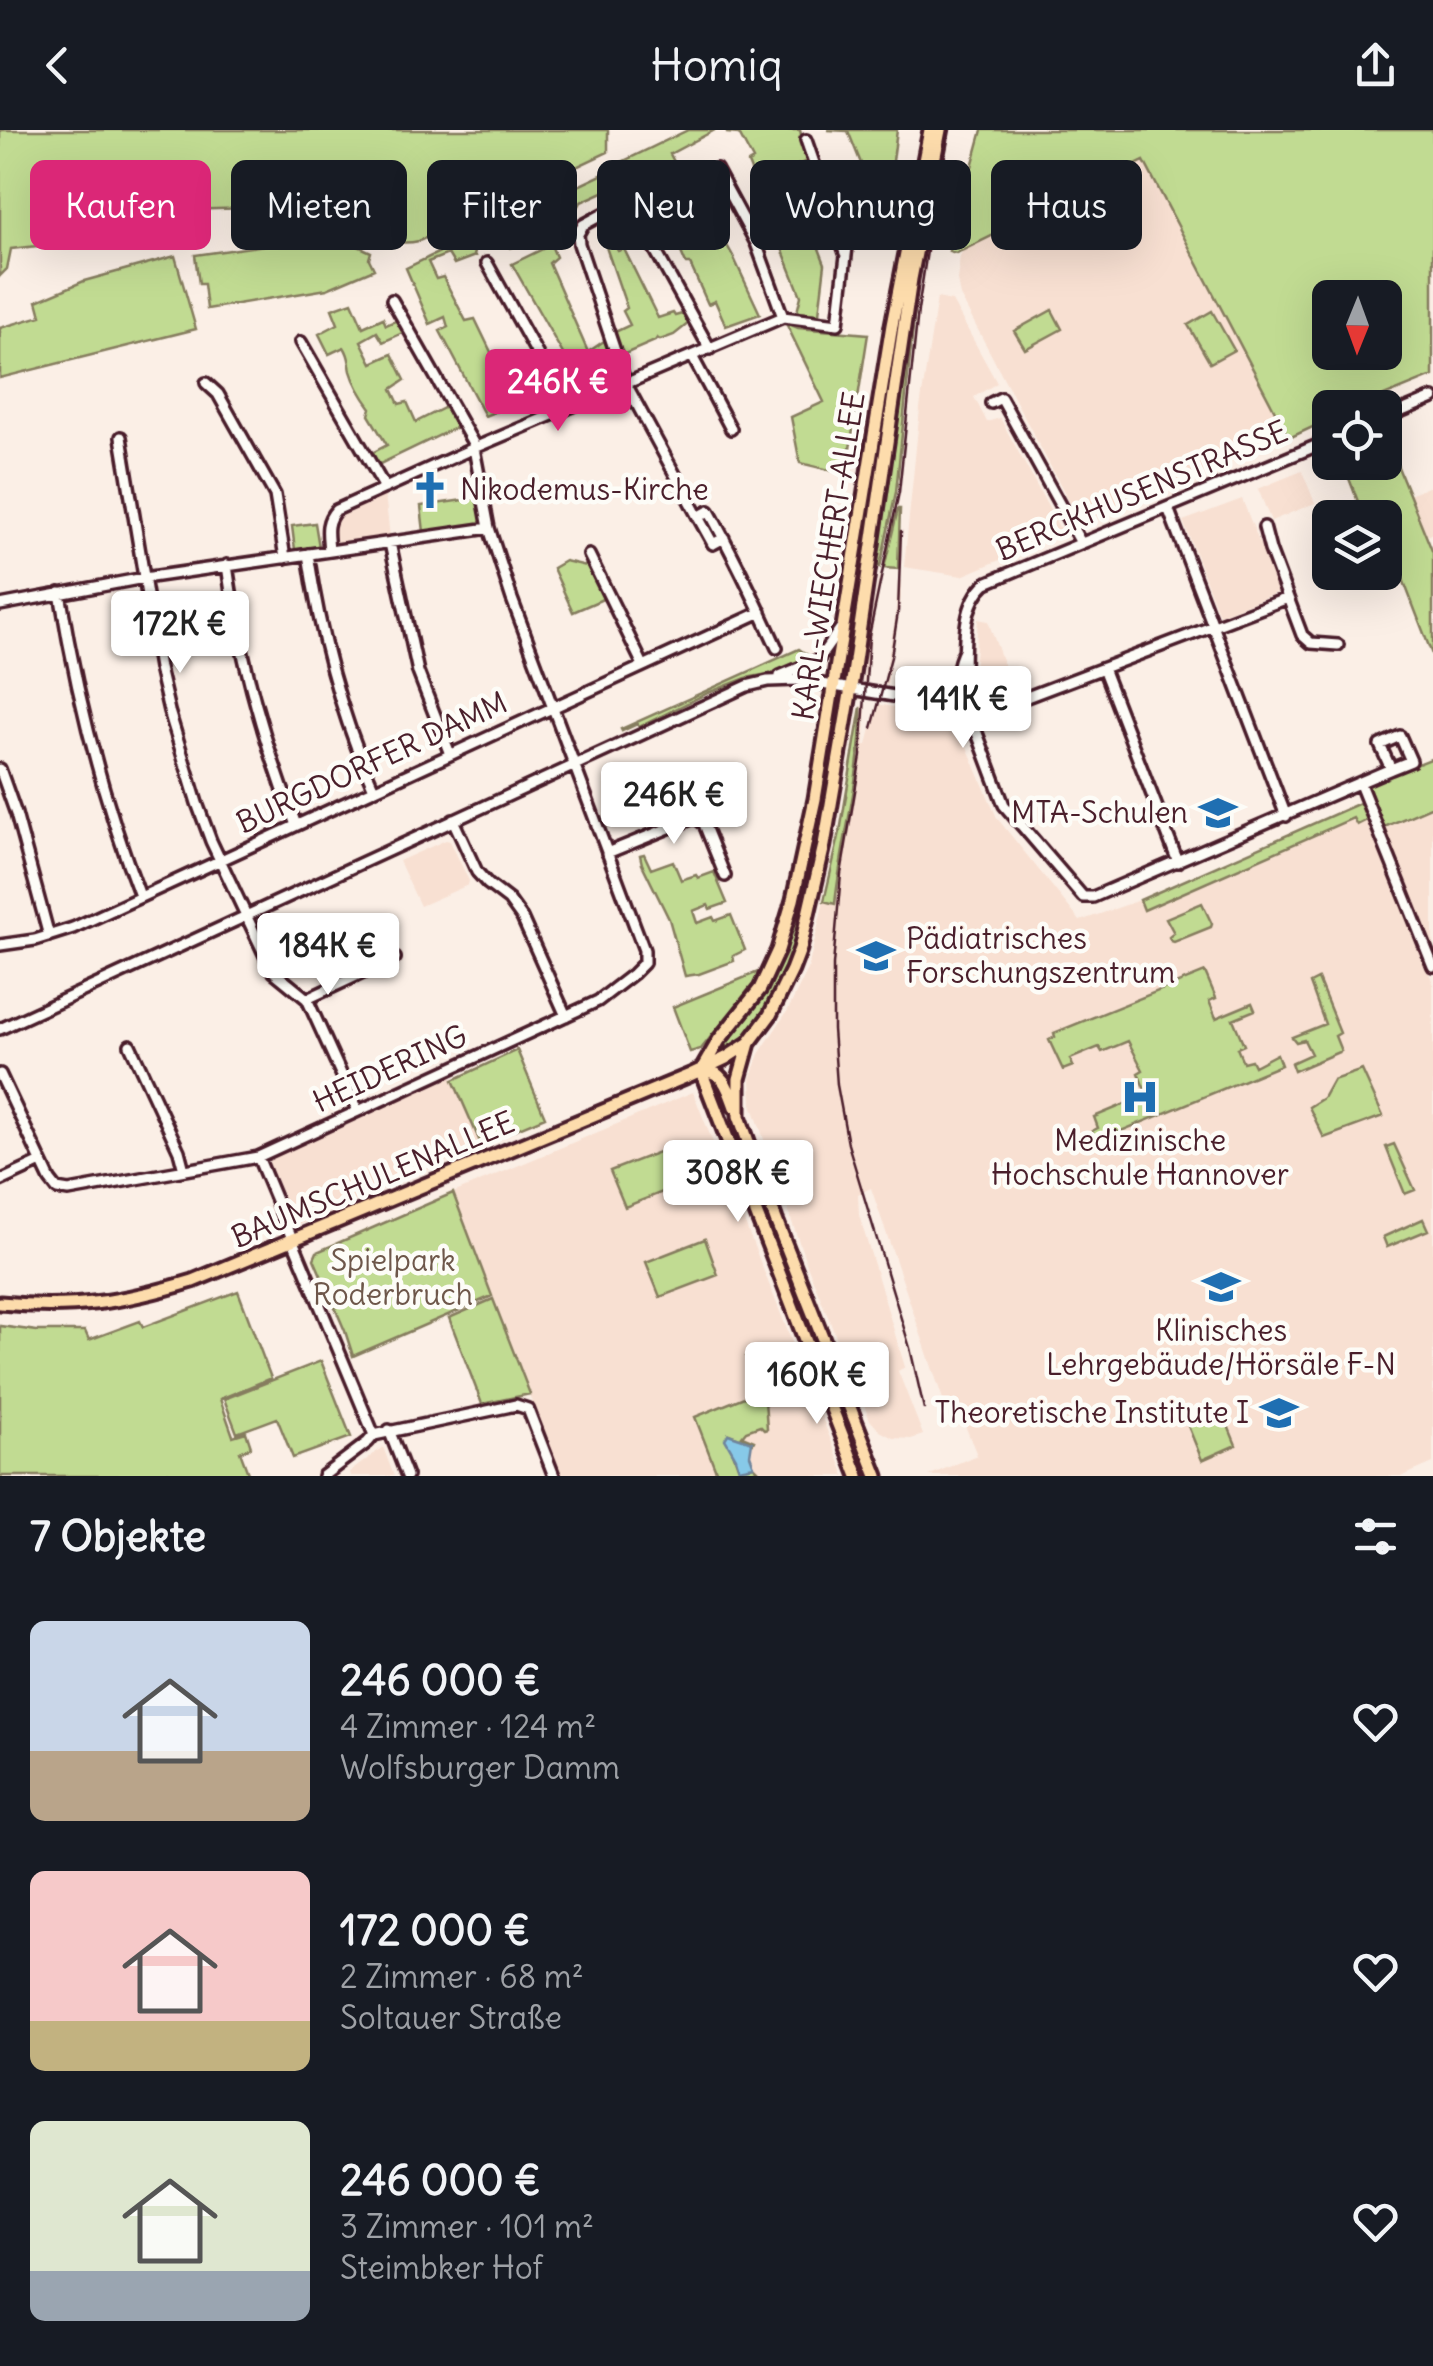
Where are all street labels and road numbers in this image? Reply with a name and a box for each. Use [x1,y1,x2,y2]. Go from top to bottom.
street label: KARL-WIECHERT-ALLEE [783,389,873,723]
street label: BERCKHUSENSTRASSE [990,411,1293,569]
street label: BURGDORFER DAMM [230,683,513,842]
street label: HEIDERING [306,1016,473,1120]
street label: BAUMSCHULENALLEE [225,1102,520,1256]

